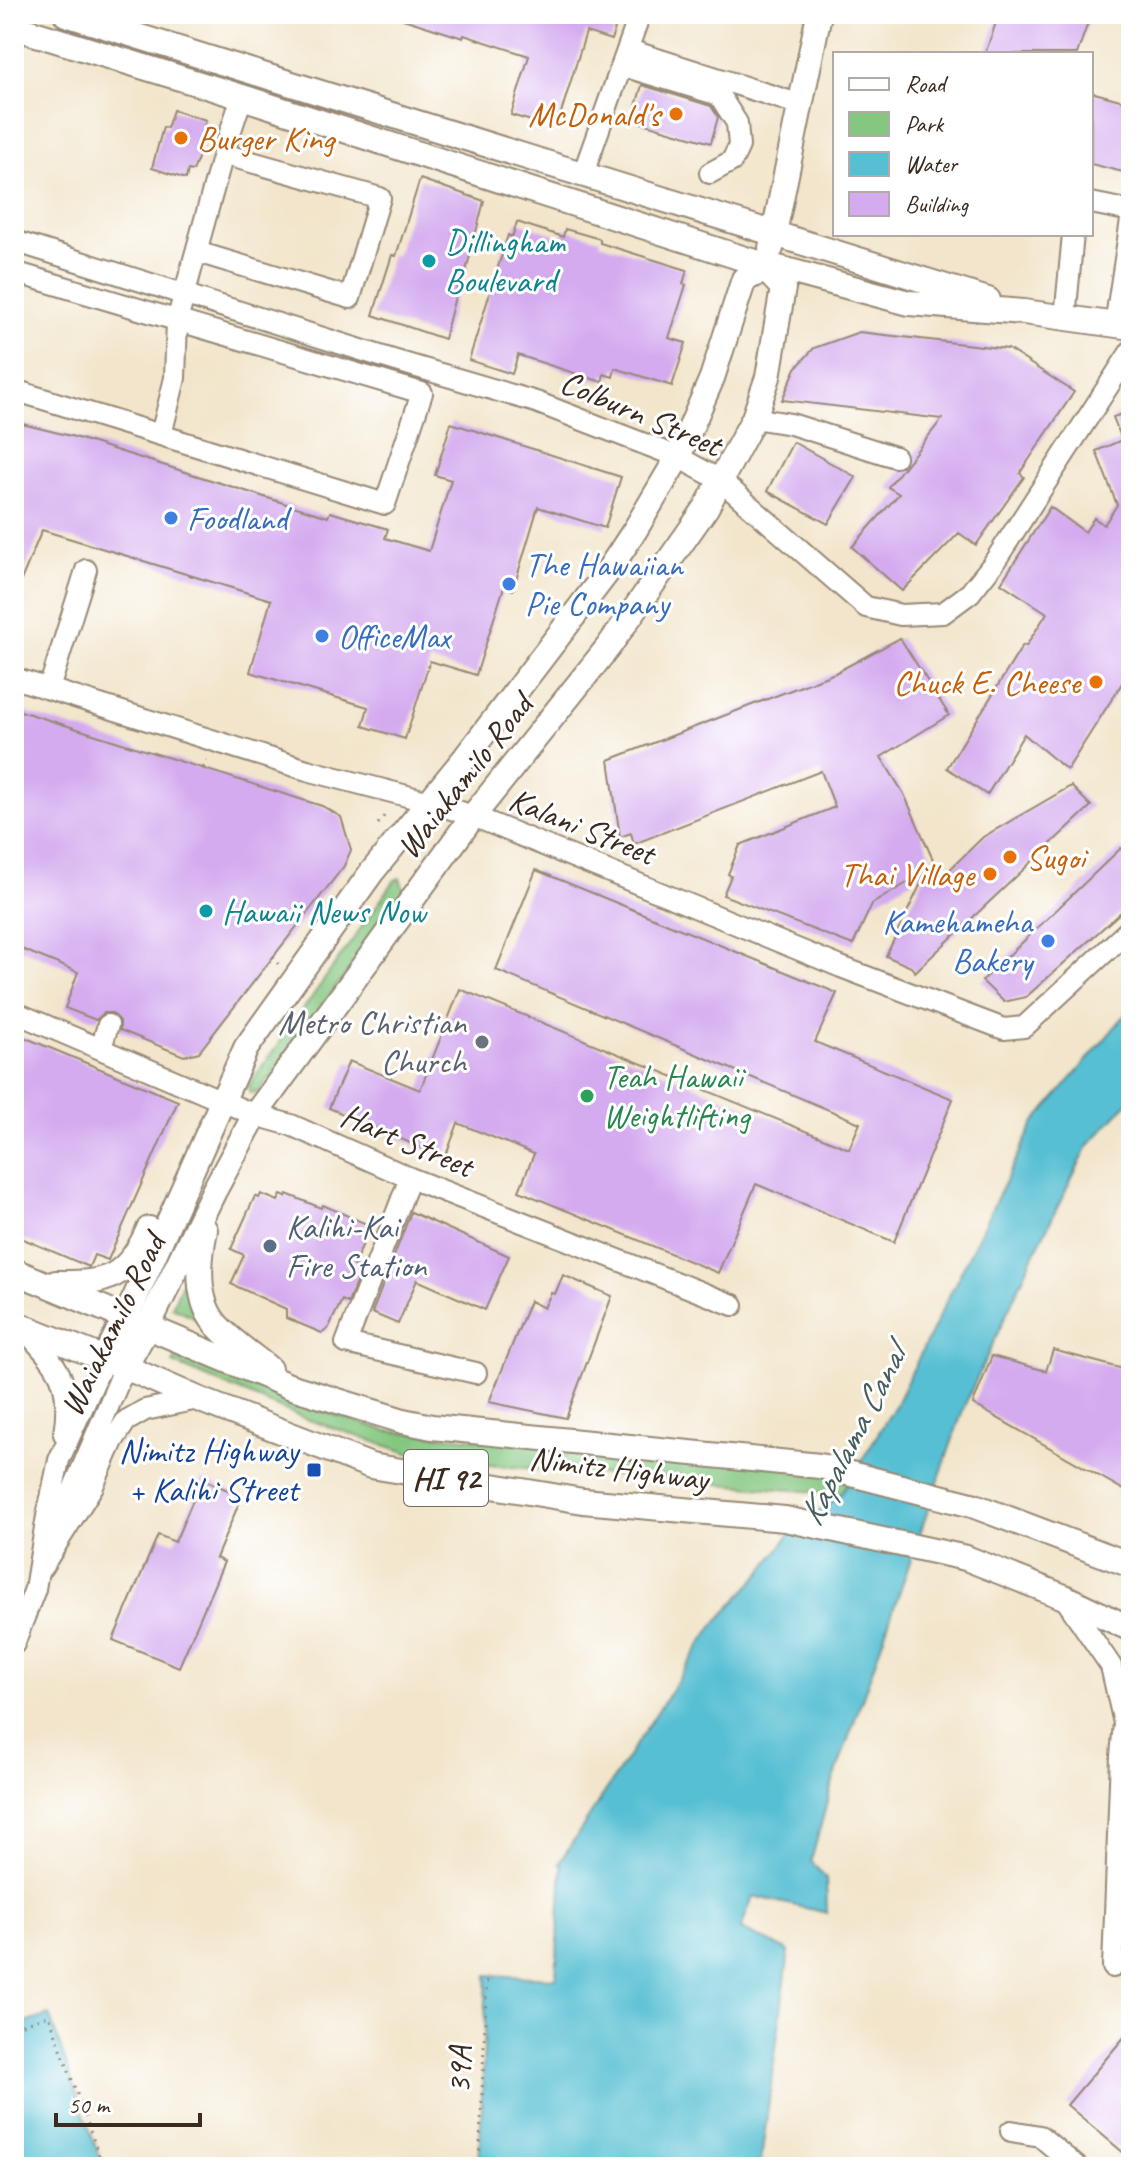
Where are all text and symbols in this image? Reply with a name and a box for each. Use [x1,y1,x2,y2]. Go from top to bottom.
legend [833,52,1093,236]
text: Road [905,69,949,99]
place label: McDonald's [528,93,663,136]
marker: McDonald's [667,105,685,123]
text: Park [905,109,945,139]
place label: Burger King [197,117,337,160]
marker: Burger King [172,129,190,147]
text: Water [905,149,960,179]
text: Building [905,189,970,219]
place label: Dillingham Boulevard [445,220,566,302]
marker: Dillingham Boulevard [420,252,438,270]
street label: Colburn Street [554,360,731,468]
place label: Foodland [187,497,292,540]
marker: Foodland [162,509,180,527]
place label: The Hawaiian Pie Company [525,543,684,625]
marker: The Hawaiian Pie Company [500,575,518,593]
place label: OfficeMax [338,615,452,658]
marker: OfficeMax [313,627,331,645]
place label: Chuck E. Cheese [894,661,1082,704]
marker: Chuck E. Cheese [1087,673,1105,691]
street label: Waiakamilo Road [386,682,544,867]
street label: Kalani Street [503,777,664,876]
place label: Sugoi [1026,836,1089,879]
marker: Sugoi [1001,848,1019,866]
place label: Thai Village [840,853,976,896]
marker: Thai Village [981,865,999,883]
place label: Hawaii News Now [222,890,428,933]
place label: Kamehameha Bakery [883,900,1035,982]
marker: Hawaii News Now [197,902,215,920]
marker: Kamehameha Bakery [1039,932,1057,950]
place label: Metro Christian Church [278,1001,468,1083]
marker: Metro Christian Church [473,1033,491,1051]
place label: Teah Hawaii Weightlifting [603,1055,752,1137]
marker: Teah Hawaii Weightlifting [578,1087,596,1105]
street label: Hart Street [335,1093,483,1188]
place label: Kalihi-Kai Fire Station [286,1205,428,1287]
street label: Waiakamilo Road [50,1223,177,1423]
marker: Kalihi-Kai Fire Station [261,1237,279,1255]
water label: Kapalama Canal [787,1328,922,1533]
place label: Nimitz Highway + Kalihi Street [119,1429,302,1511]
street label: Nimitz Highway [527,1436,713,1501]
road number: HI 92 [404,1450,488,1506]
marker: Nimitz Highway + Kalihi Street [305,1461,323,1479]
street label: 39A [437,2044,481,2095]
scale bar [56,2077,200,2127]
text: 50 m [68,2090,111,2120]

